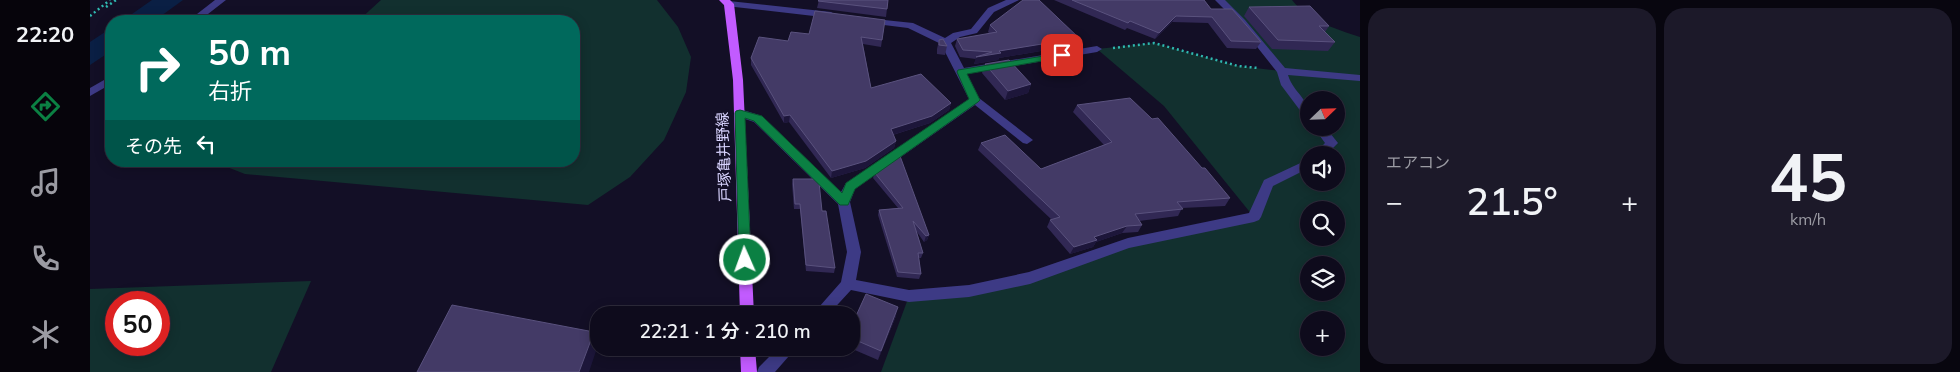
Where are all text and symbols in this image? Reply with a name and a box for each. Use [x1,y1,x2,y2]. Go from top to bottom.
text: 22:20 [16,20,74,48]
text: 50 m [208,30,291,74]
pin [1041,34,1083,76]
icon: right [125,35,190,100]
icon: arrive [1048,41,1076,69]
text: 右折 [208,77,252,105]
icon: directions [28,89,63,124]
north arrow [1300,91,1345,136]
map controls [1300,91,1345,356]
street label: 戸塚亀井野線 [712,112,735,202]
icon: left [192,130,220,158]
text: その先 [125,134,182,158]
text: 45 [1769,136,1847,217]
button: sound [1300,146,1345,191]
text: エアコン [1386,152,1450,172]
icon: music [28,165,63,200]
text: 21.5° [1466,177,1558,225]
text: − [1386,184,1403,219]
text: + [1621,184,1638,219]
button: search [1300,201,1345,246]
text: km/h [1790,209,1826,229]
position arrow [718,233,770,285]
icon: phone [28,241,63,276]
button: layers [1300,256,1345,301]
speed limit sign: 50 [105,291,170,356]
button: + [1300,311,1345,356]
icon: climate [28,317,63,352]
text: 22:21 · 1 分 · 210 m [639,319,811,343]

